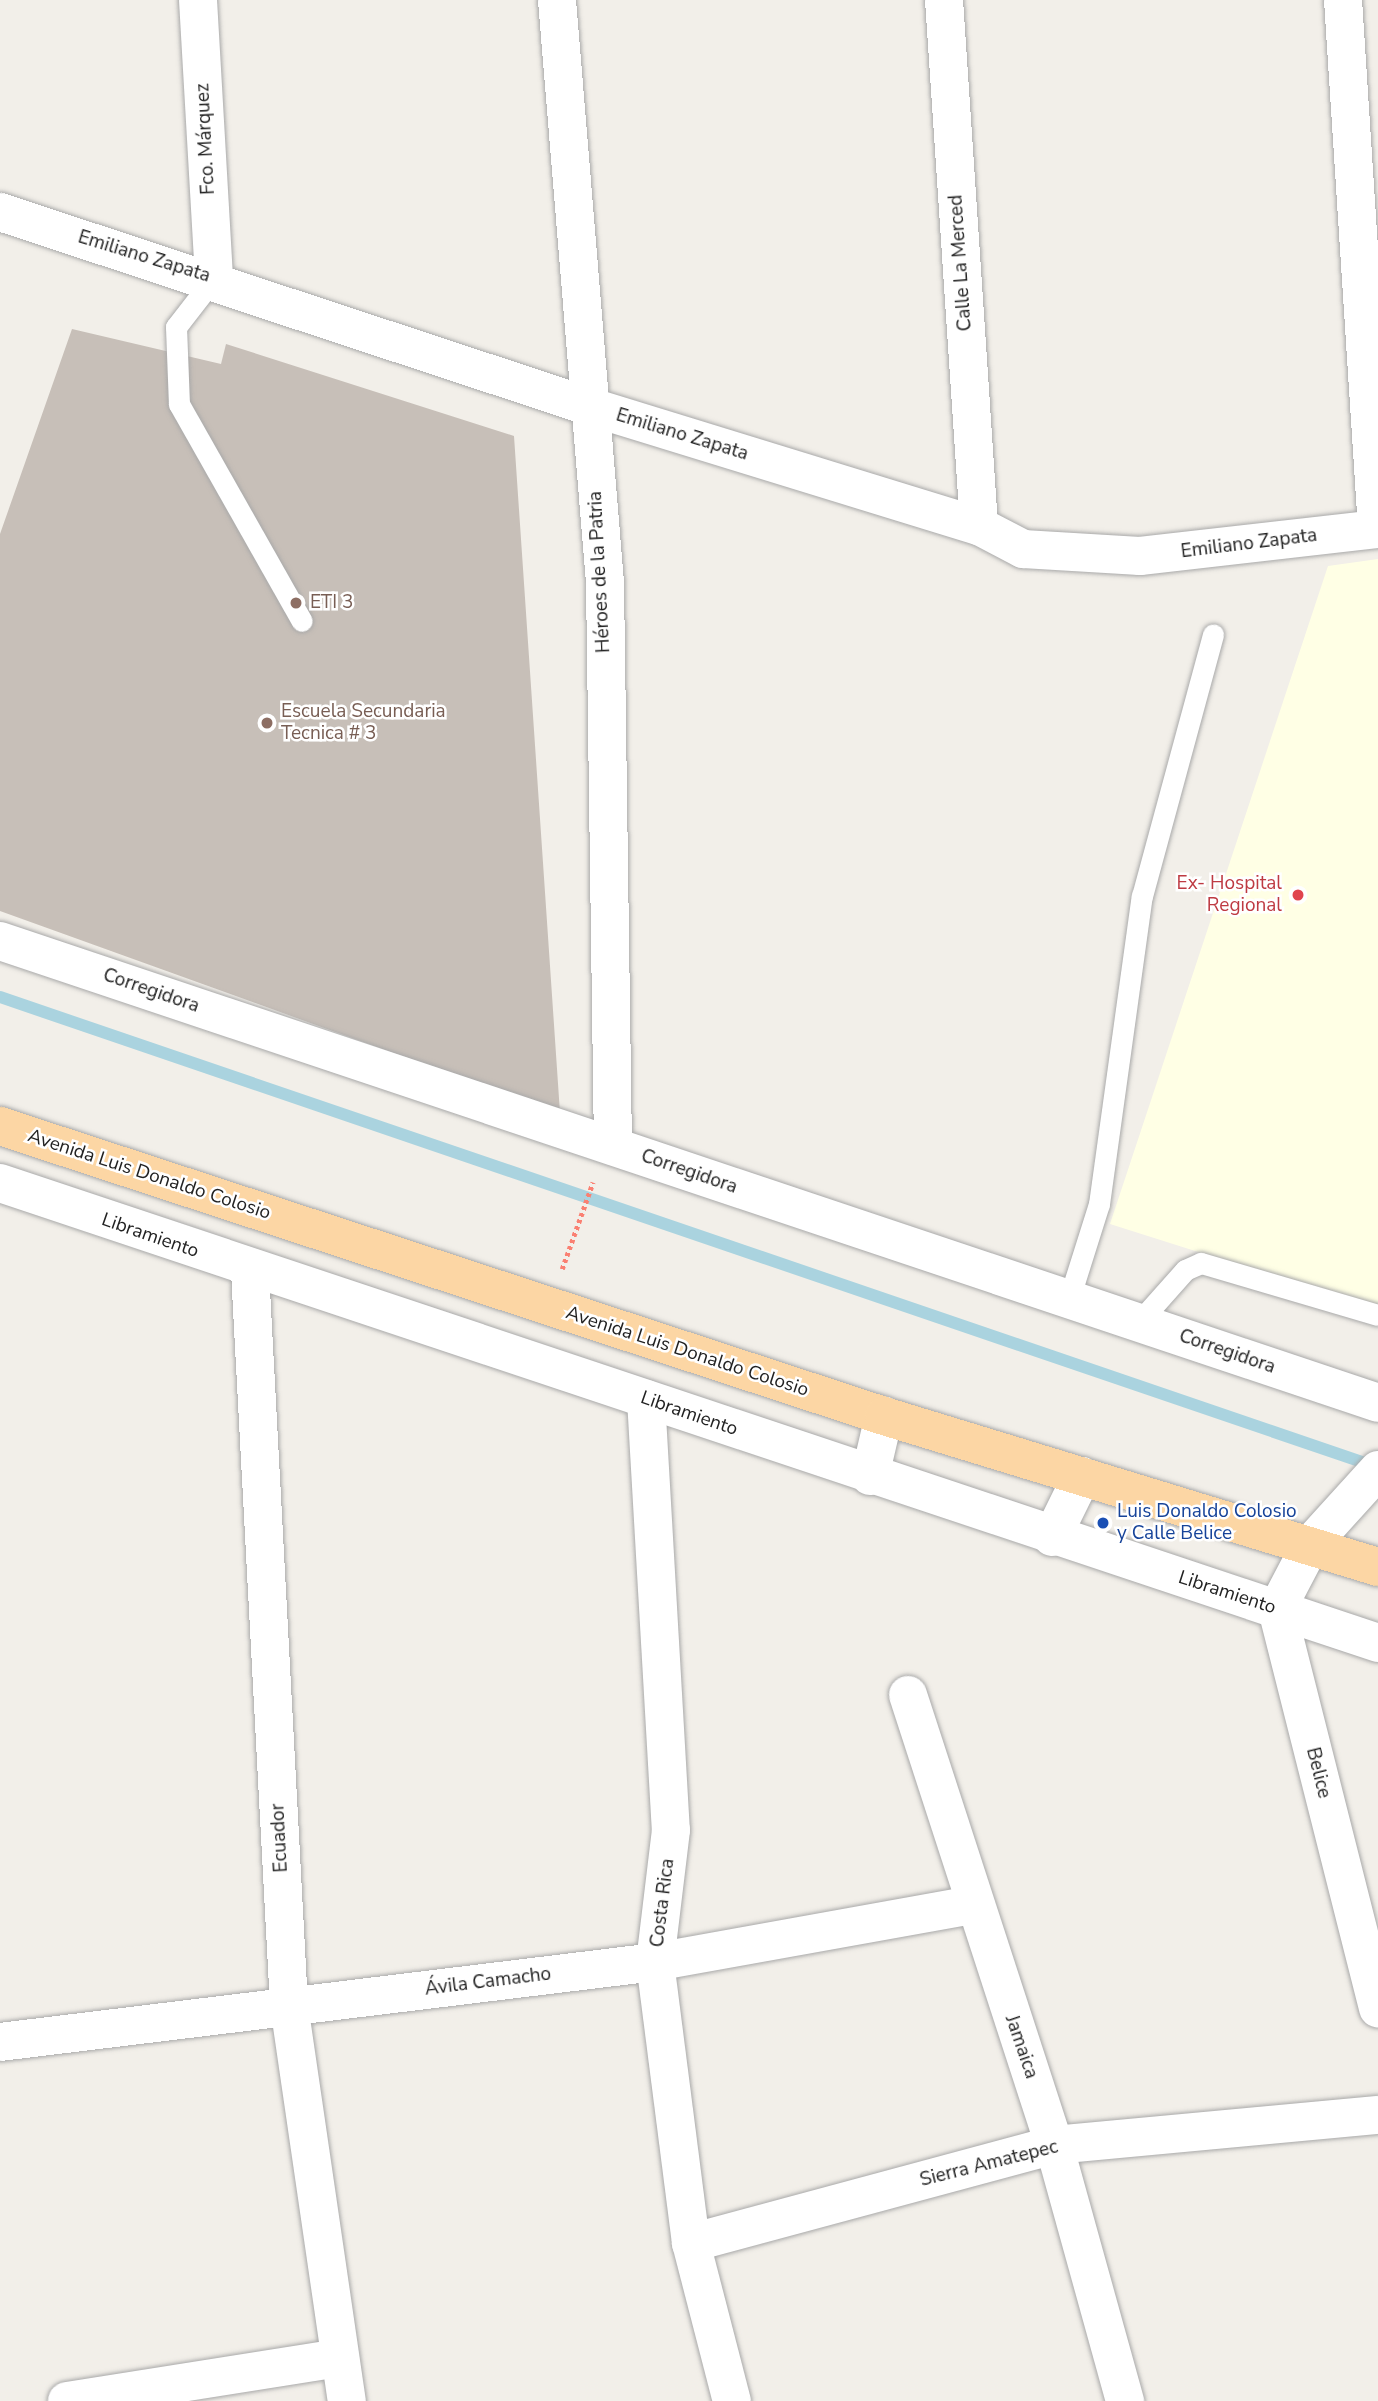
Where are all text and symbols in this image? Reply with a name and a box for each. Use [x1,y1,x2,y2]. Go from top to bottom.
street label: Fco. Márquez [192,83,220,195]
street label: Calle La Merced [945,194,977,332]
street label: Emiliano Zapata [75,226,213,288]
street label: Emiliano Zapata [613,404,751,466]
street label: Héroes de la Patria [584,490,616,654]
street label: Emiliano Zapata [1180,524,1318,564]
place label: ETI 3 [310,592,353,614]
marker: ETI 3 [288,595,304,611]
place label: Escuela Secundaria Tecnica # 3 [281,701,446,745]
marker: Escuela Secundaria Tecnica # 3 [259,715,275,731]
place label: Ex- Hospital Regional [1177,873,1282,917]
marker: Ex- Hospital Regional [1288,885,1308,905]
street label: Corregidora [100,964,202,1018]
street label: Avenida Luis Donaldo Colosio [25,1125,273,1225]
street label: Corregidora [638,1145,740,1199]
street label: Libramiento [98,1209,202,1263]
street label: Avenida Luis Donaldo Colosio [563,1302,811,1402]
street label: Corregidora [1176,1325,1278,1379]
street label: Libramiento [637,1387,741,1441]
place label: Luis Donaldo Colosio y Calle Belice [1117,1501,1297,1545]
marker: Luis Donaldo Colosio y Calle Belice [1095,1515,1111,1531]
street label: Libramiento [1175,1567,1279,1619]
street label: Belice [1301,1745,1335,1801]
street label: Ecuador [267,1803,293,1873]
street label: Costa Rica [646,1857,680,1949]
street label: Ávila Camacho [424,1963,552,2001]
street label: Jamaica [1000,2012,1042,2082]
street label: Sierra Amatepec [918,2136,1060,2192]

